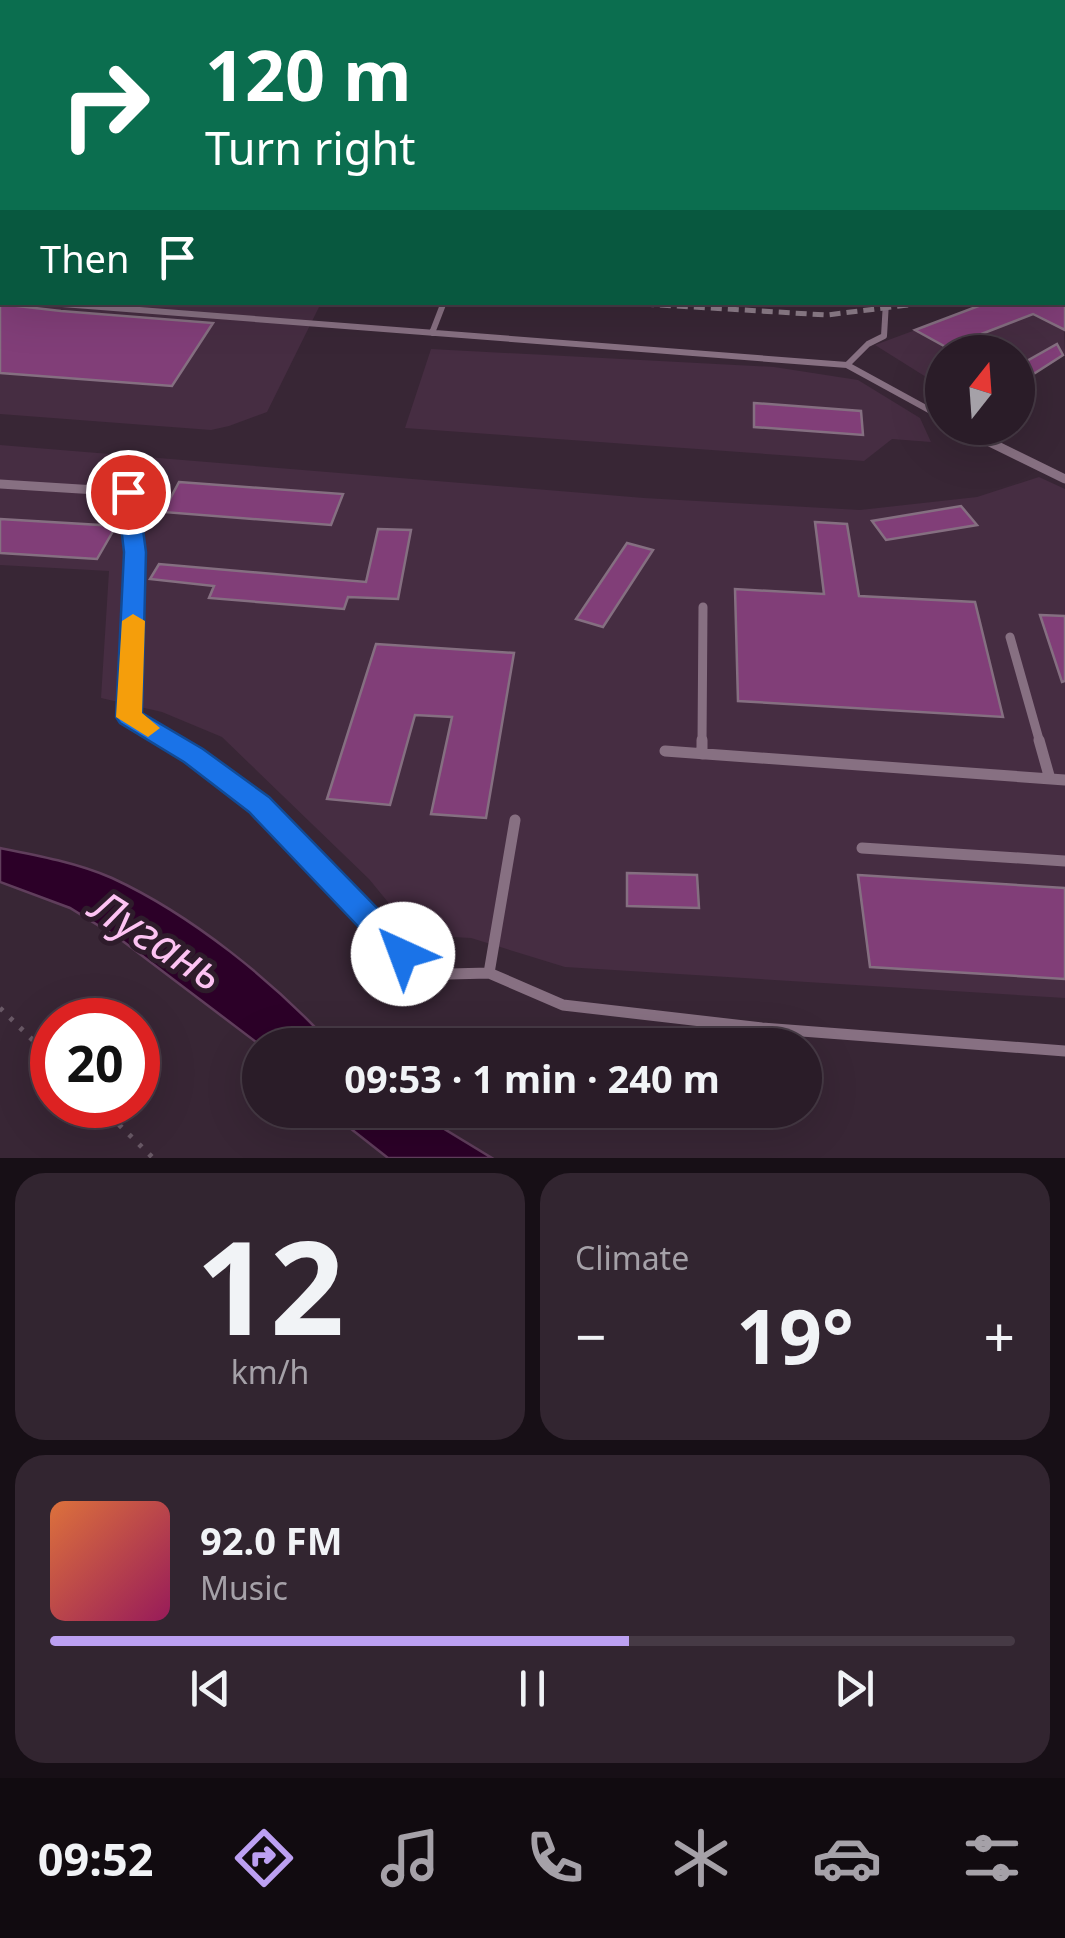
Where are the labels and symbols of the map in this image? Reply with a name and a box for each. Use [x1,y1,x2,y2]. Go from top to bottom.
north arrow [925,335,1035,445]
pin [86,450,171,535]
water label: Лугань [78,873,236,1003]
position arrow [351,902,455,1006]
speed limit sign: 20 [30,998,160,1128]

